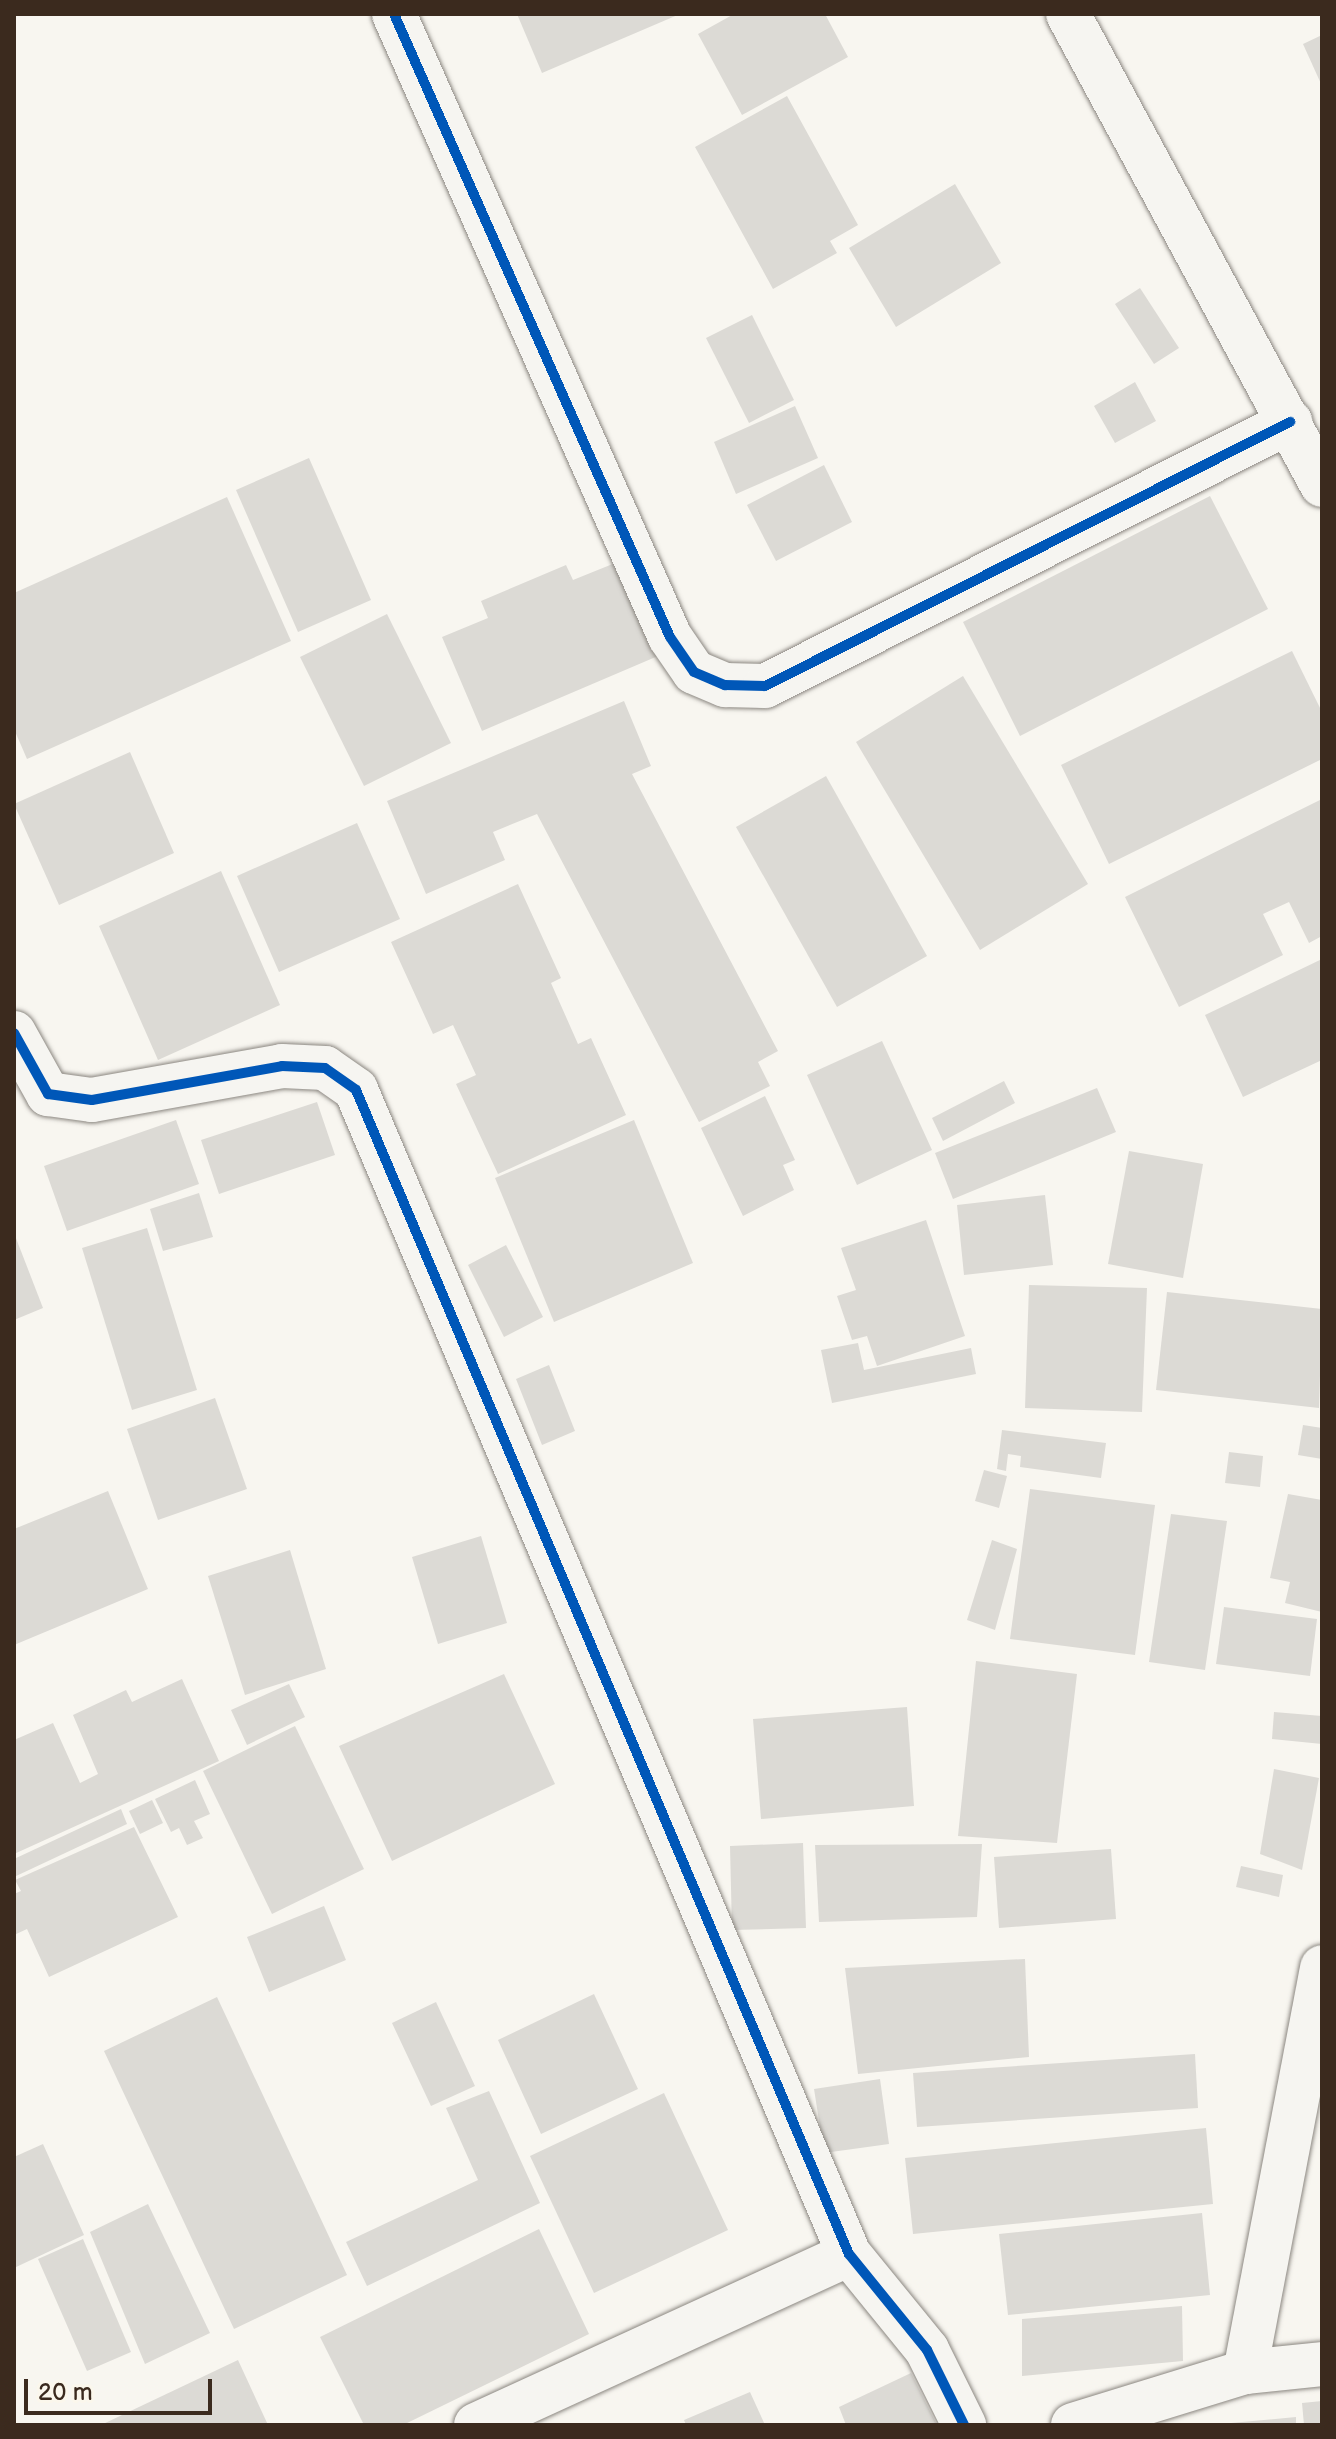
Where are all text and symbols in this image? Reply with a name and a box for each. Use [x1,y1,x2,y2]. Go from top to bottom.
scale bar [28,2363,216,2413]
text: 20 m [38,2378,93,2407]

